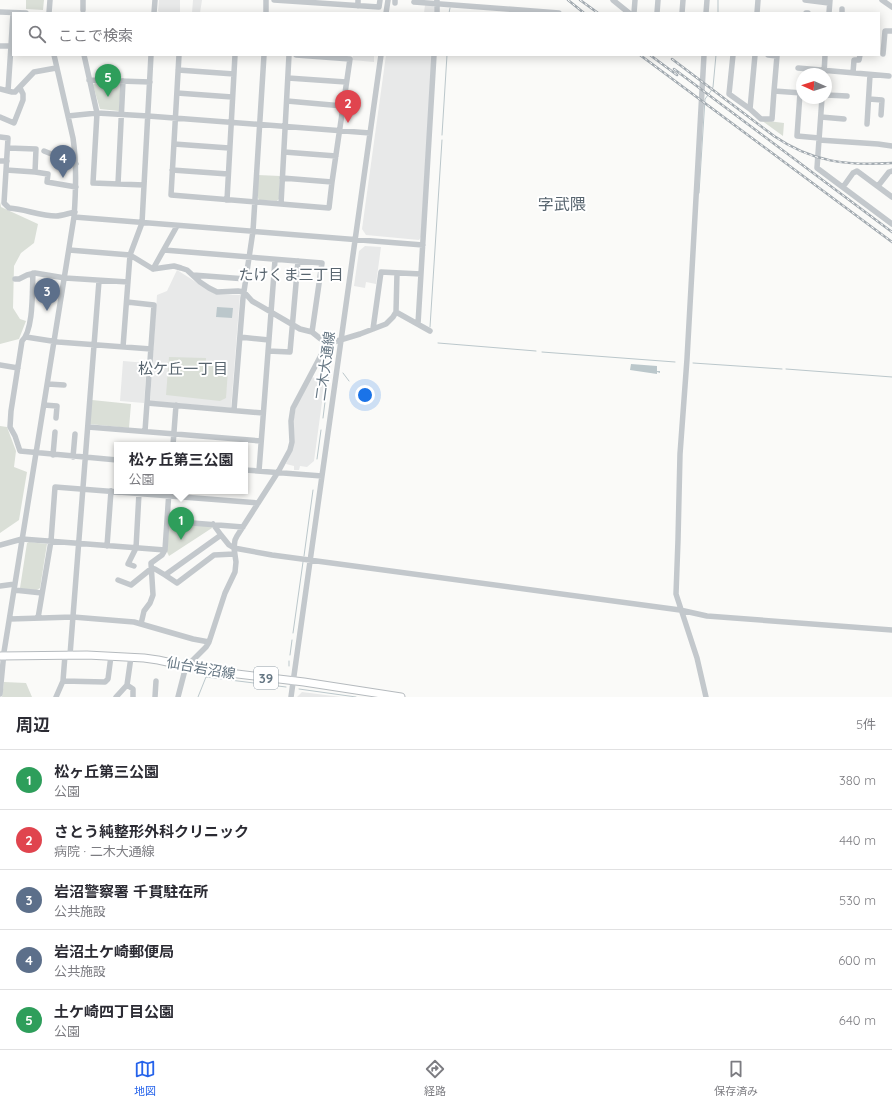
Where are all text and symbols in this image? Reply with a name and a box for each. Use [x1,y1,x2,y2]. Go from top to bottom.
search box [12,12,880,56]
icon: search [26,23,48,45]
text: ここで検索 [58,26,133,45]
pin: 5 [95,64,121,97]
north arrow [796,68,832,104]
pin: 2 [335,90,361,123]
pin: 4 [50,145,76,178]
district label: 字武隈 [538,194,586,214]
district label: たけくま三丁目 [238,265,344,284]
pin: 3 [34,278,60,311]
street label: 二木大通線 [311,330,339,402]
district label: 松ケ丘一丁目 [138,359,228,378]
your location [355,385,375,405]
popup [114,442,248,494]
text: 松ヶ丘第三公園 [128,450,234,469]
text: 公園 [128,471,155,487]
pin: 1 [168,507,194,540]
street label: 仙台岩沼線 [165,653,237,683]
road number: 39 [254,667,278,689]
text: 周辺 [16,714,50,735]
text: 5件 [856,716,876,732]
text: 松ヶ丘第三公園 [54,762,159,781]
text: 1 [26,772,32,788]
text: 380 m [839,772,876,788]
text: 公園 [54,783,80,799]
text: さとう純整形外科クリニック [54,822,249,841]
text: 2 [25,832,33,848]
text: 440 m [839,832,876,848]
text: 病院 · 二木大通線 [54,843,155,859]
text: 岩沼警察署 千貫駐在所 [54,882,208,901]
text: 3 [26,892,32,908]
text: 530 m [839,892,876,908]
text: 公共施設 [54,903,106,919]
text: 岩沼土ケ崎郵便局 [54,942,174,961]
text: 4 [25,952,33,968]
text: 600 m [838,952,876,968]
text: 公共施設 [54,963,106,979]
text: 土ケ崎四丁目公園 [54,1002,174,1021]
text: 5 [25,1012,33,1028]
text: 640 m [839,1012,876,1028]
text: 公園 [54,1023,80,1039]
tab: 地図 [134,1058,156,1098]
tab: 経路 [424,1058,446,1098]
tab: 保存済み [714,1058,758,1098]

